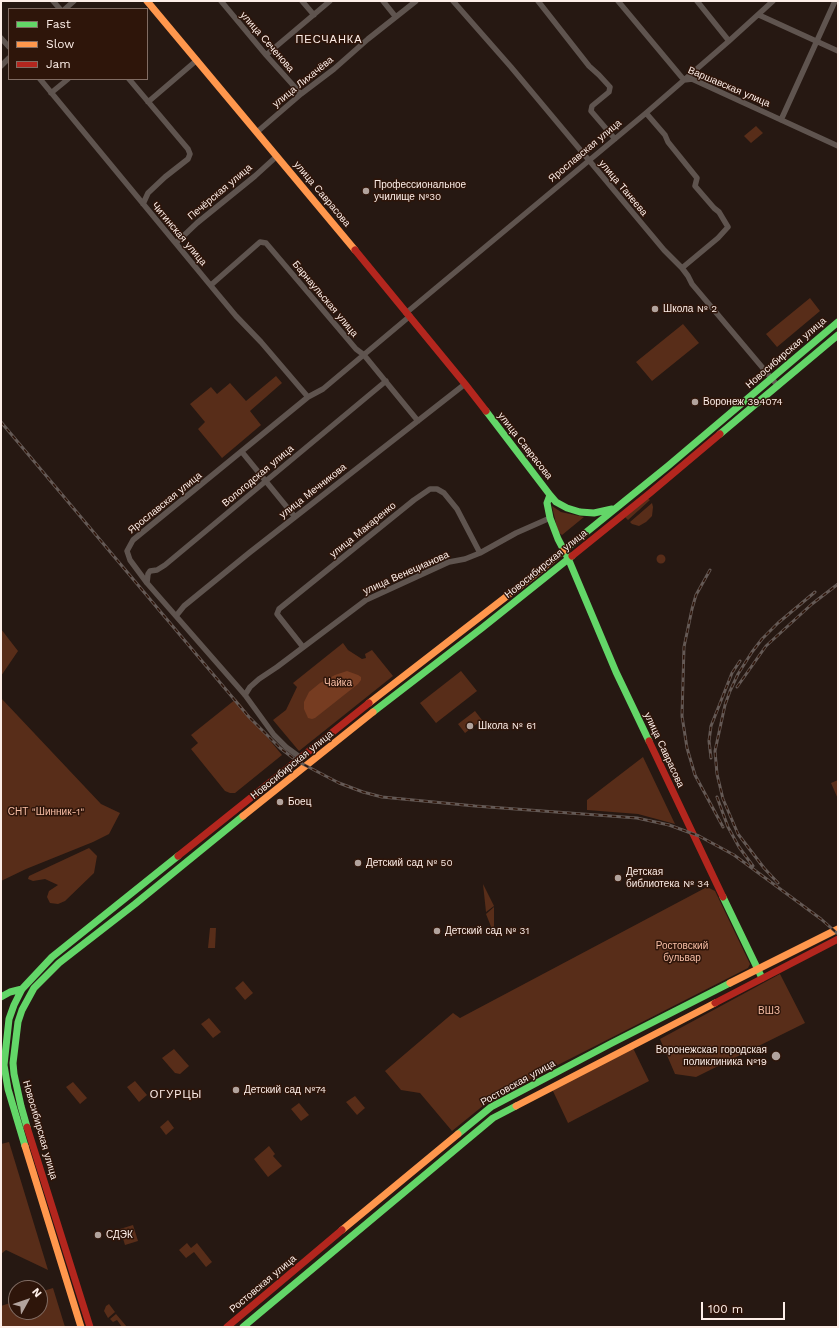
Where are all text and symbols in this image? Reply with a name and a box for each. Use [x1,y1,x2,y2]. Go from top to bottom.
legend [8,8,148,80]
street label: улица Сеченова [238,9,296,75]
text: Fast [46,17,71,31]
district label: ПЕСЧАНКА [295,33,363,47]
text: Slow [46,37,74,51]
street label: улица Лихачёва [270,54,336,110]
text: Jam [46,57,71,71]
street label: Варшавская улица [686,64,772,110]
street label: Ярославская улица [546,117,624,185]
street label: улица Танеева [596,158,650,218]
street label: улица Саврасова [291,159,353,229]
street label: Печёрская улица [185,162,255,222]
place label: Профессиональное училище №30 [374,179,466,202]
marker: Профессиональное училище №30 [361,186,371,196]
street label: Читинская улица [149,200,209,268]
street label: Барнаульская улица [290,258,360,340]
place label: Школа № 2 [663,303,717,315]
marker: Школа № 2 [650,304,660,314]
street label: Новосибирская улица [743,315,829,391]
place label: Воронеж 394074 [703,396,783,408]
marker: Воронеж 394074 [690,397,700,407]
street label: улица Саврасова [495,410,555,482]
street label: Вологодская улица [220,443,296,509]
street label: улица Мечникова [277,461,349,521]
street label: Ярославская улица [126,470,204,536]
street label: улица Макаренко [327,500,399,560]
street label: Новосибирская улица [502,527,590,601]
street label: улица Венецианова [361,549,451,597]
park label: Чайка [324,677,352,689]
street label: улица Саврасова [641,710,687,790]
place label: Школа № 61 [478,720,536,732]
marker: Школа № 61 [465,721,475,731]
street label: Новосибирская улица [248,728,336,802]
place label: Боец [288,796,311,808]
marker: Боец [275,797,285,807]
park label: СНТ "Шинник-1" [8,806,84,818]
place label: Детский сад № 50 [366,857,453,869]
marker: Детский сад № 50 [353,858,363,868]
place label: Детская библиотека № 34 [626,866,709,890]
marker: Детская библиотека № 34 [613,873,623,883]
place label: Детский сад № 31 [445,925,529,937]
marker: Детский сад № 31 [432,926,442,936]
park label: Ростовский бульвар [656,940,708,964]
park label: ВШЗ [758,1005,780,1017]
place label: Воронежская городская поликлиника №19 [656,1044,767,1068]
marker: Воронежская городская поликлиника №19 [770,1050,782,1062]
street label: Ростовская улица [479,1058,557,1108]
street label: Новосибирская улица [20,1079,60,1181]
place label: Детский сад №74 [244,1084,326,1096]
marker: Детский сад №74 [231,1085,241,1095]
district label: ОГУРЦЫ [150,1088,202,1102]
place label: СДЭК [106,1229,133,1241]
marker: СДЭК [93,1230,103,1240]
street label: Ростовская улица [227,1253,299,1315]
north arrow [8,1280,48,1320]
text: N [29,1285,44,1300]
scale bar [703,1294,787,1320]
text: 100 m [708,1302,743,1316]

